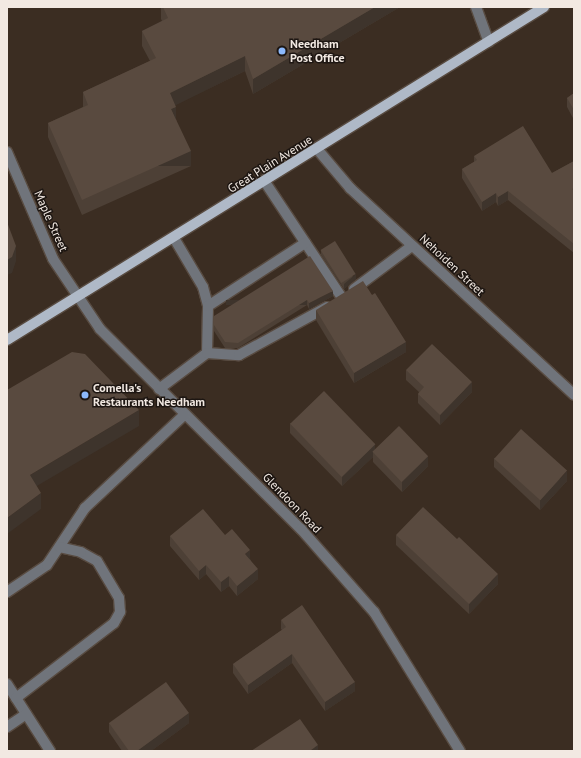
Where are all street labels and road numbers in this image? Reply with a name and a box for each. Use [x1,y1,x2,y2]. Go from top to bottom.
street label: Great Plain Avenue [225,132,315,196]
street label: Maple Street [31,188,71,254]
street label: Nehoiden Street [417,231,487,299]
street label: Glendoon Road [260,470,324,536]

